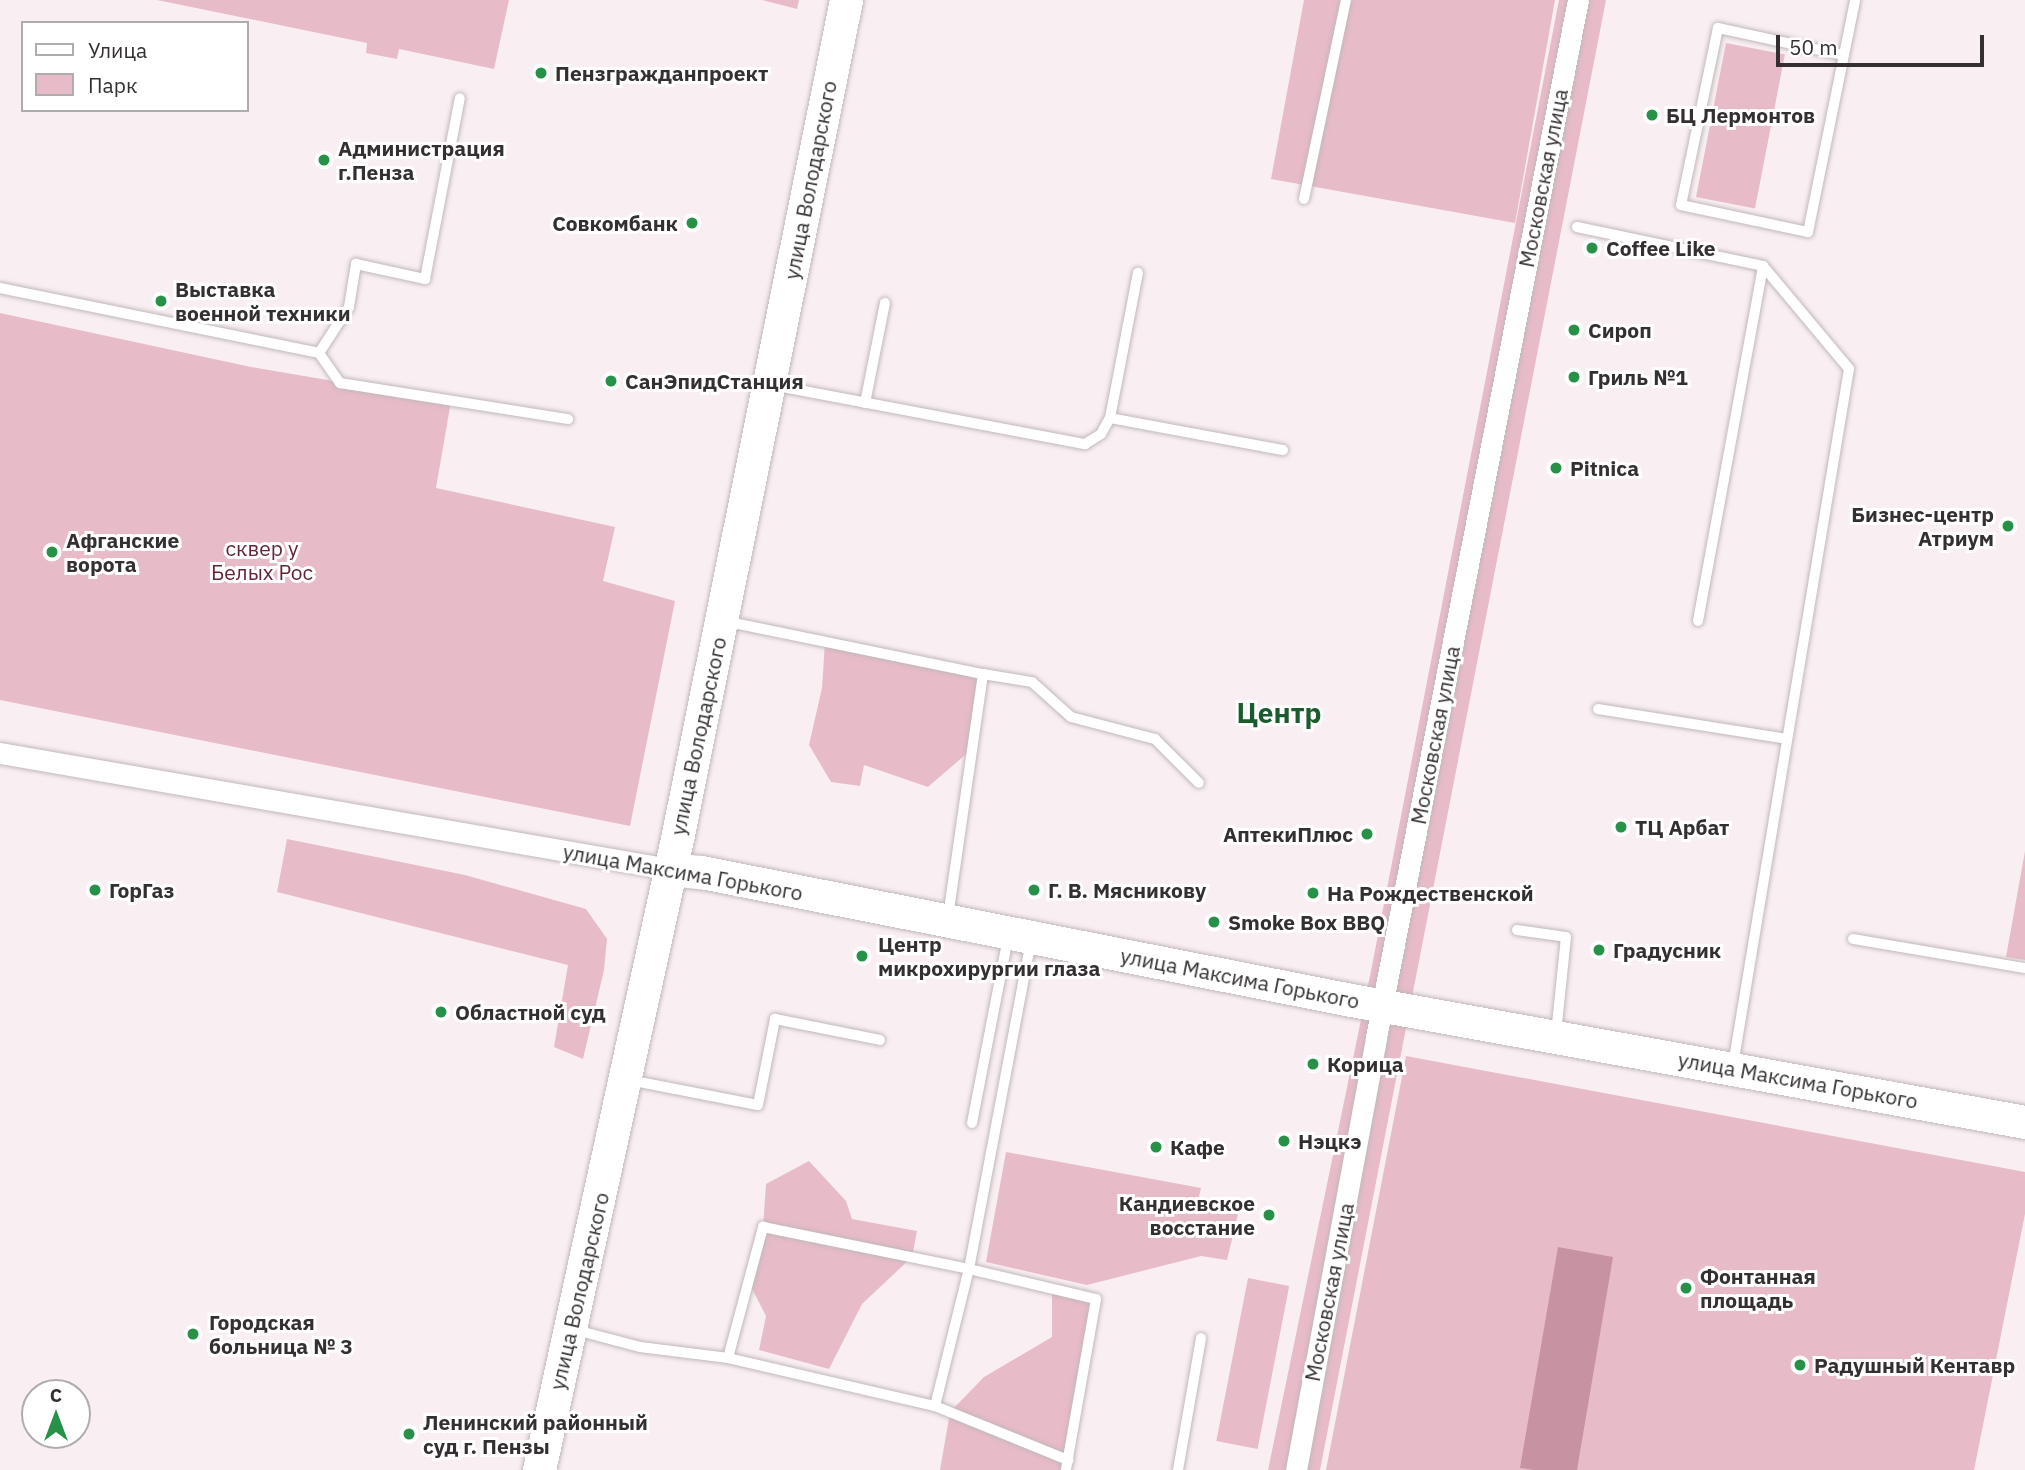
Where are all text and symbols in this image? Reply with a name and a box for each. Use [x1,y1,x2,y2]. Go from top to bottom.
legend [21,21,248,112]
scale bar [1780,21,1988,65]
text: 50 m [1789,33,1838,61]
text: Улица [88,36,147,64]
place label: Пензгражданпроект [555,60,768,86]
marker: Пензгражданпроект [533,65,549,81]
text: Парк [88,71,138,99]
street label: улица Володарского [778,78,842,282]
street label: Московская улица [1513,86,1573,270]
place label: БЦ Лермонтов [1666,102,1815,128]
marker: БЦ Лермонтов [1644,107,1660,123]
place label: Администрация г.Пенза [338,135,505,185]
marker: Администрация г.Пенза [316,152,332,168]
place label: Совкомбанк [552,210,678,236]
marker: Совкомбанк [684,215,700,231]
place label: Coffee Like [1606,235,1716,261]
marker: Coffee Like [1584,240,1600,256]
place label: Выставка военной техники [175,276,351,326]
marker: Выставка военной техники [153,293,169,309]
place label: Сироп [1588,317,1652,343]
marker: Сироп [1566,322,1582,338]
place label: Гриль №1 [1588,364,1688,390]
place label: СанЭпидСтанция [625,368,804,394]
marker: Гриль №1 [1566,369,1582,385]
marker: СанЭпидСтанция [603,373,619,389]
place label: Pitnica [1570,455,1639,481]
marker: Pitnica [1548,460,1564,476]
place label: Бизнес-центр Атриум [1851,501,1994,551]
marker: Бизнес-центр Атриум [2000,518,2016,534]
place label: Афганские ворота [66,527,179,577]
park label: сквер у Белых Рос [211,535,313,585]
marker: Афганские ворота [44,544,60,560]
street label: улица Володарского [665,635,731,837]
street label: Московская улица [1405,643,1465,827]
district label: Центр [1236,696,1322,730]
place label: ТЦ Арбат [1635,814,1729,840]
marker: ТЦ Арбат [1613,819,1629,835]
place label: АптекиПлюс [1223,821,1353,847]
marker: АптекиПлюс [1359,826,1375,842]
street label: улица Максима Горького [561,838,805,906]
place label: ГорГаз [109,877,175,903]
place label: Г. В. Мясникову [1048,877,1206,903]
place label: На Рождественской [1327,880,1534,906]
marker: ГорГаз [87,882,103,898]
marker: Г. В. Мясникову [1026,882,1042,898]
marker: На Рождественской [1305,885,1321,901]
place label: Smoke Box BBQ [1228,909,1385,935]
marker: Smoke Box BBQ [1206,914,1222,930]
place label: Центр микрохирургии глаза [878,931,1100,981]
place label: Градусник [1613,937,1721,963]
street label: улица Максима Горького [1118,942,1362,1014]
marker: Градусник [1591,942,1607,958]
marker: Центр микрохирургии глаза [852,946,872,966]
place label: Областной суд [455,999,606,1025]
marker: Областной суд [433,1004,449,1020]
street label: улица Максима Горького [1676,1046,1920,1114]
place label: Корица [1327,1051,1404,1077]
marker: Корица [1305,1056,1321,1072]
place label: Нэцкэ [1298,1128,1361,1154]
marker: Нэцкэ [1276,1133,1292,1149]
place label: Кафе [1170,1134,1225,1160]
marker: Кафе [1148,1139,1164,1155]
street label: улица Володарского [544,1190,614,1392]
place label: Кандиевское восстание [1119,1190,1255,1240]
street label: Московская улица [1299,1200,1359,1384]
marker: Кандиевское восстание [1261,1207,1277,1223]
place label: Фонтанная площадь [1700,1263,1816,1313]
marker: Фонтанная площадь [1678,1280,1694,1296]
place label: Городская больница № 3 [209,1309,353,1359]
marker: Городская больница № 3 [183,1324,203,1344]
place label: Радушный Кентавр [1814,1352,2015,1378]
marker: Радушный Кентавр [1792,1357,1808,1373]
north arrow [21,1379,91,1449]
text: С [50,1383,62,1407]
place label: Ленинский районный суд г. Пензы [423,1409,648,1459]
marker: Ленинский районный суд г. Пензы [401,1426,417,1442]

